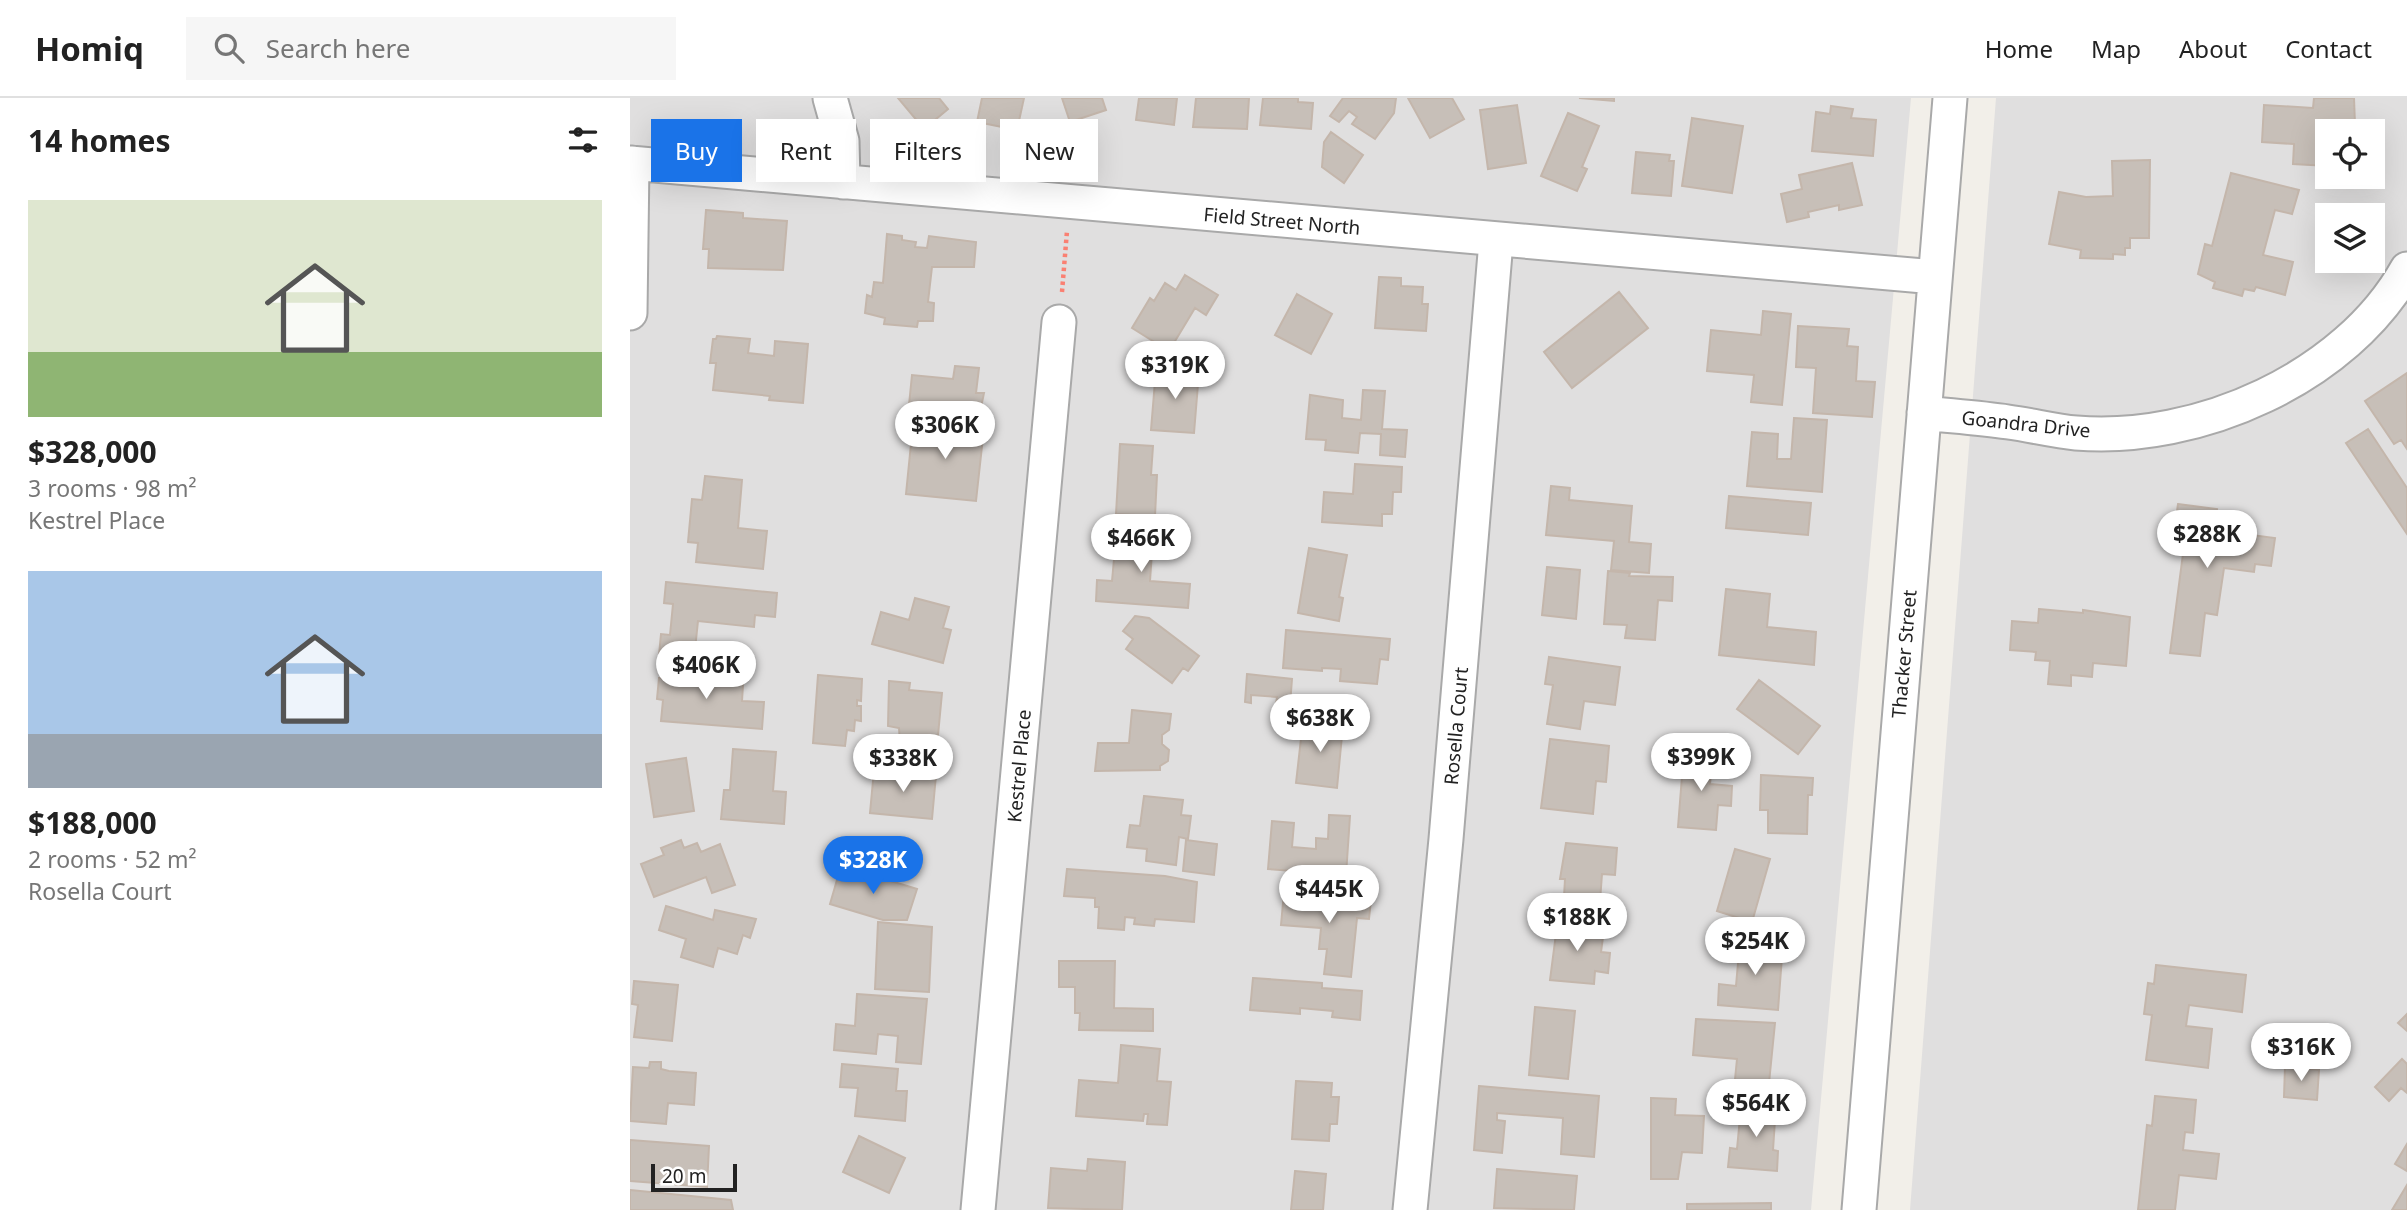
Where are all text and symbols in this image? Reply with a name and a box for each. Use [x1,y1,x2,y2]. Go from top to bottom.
search box [186,17,676,80]
text: Homiq [35,26,144,71]
icon: search [210,29,248,67]
text: Search here [266,30,410,66]
text: Home [1985,32,2053,65]
text: Map [2091,32,2141,65]
text: About [2179,32,2247,65]
text: Contact [2285,32,2372,65]
chip: Buy [651,119,742,182]
chip: Rent [756,119,856,182]
chip: Filters [870,119,986,182]
chip: New [1000,119,1098,182]
map controls [2315,119,2385,273]
button: locate [2315,119,2385,189]
text: 14 homes [28,120,171,161]
icon: filters [564,121,602,159]
street label: Field Street North [1202,201,1362,241]
button: layers [2315,203,2385,273]
icon: home [252,245,378,371]
pin: $319K [1126,342,1224,401]
text: $319K [1141,348,1209,380]
pin: $306K [896,402,994,461]
street label: Goandra Drive [1960,404,2092,444]
text: $306K [911,408,979,440]
text: $328,000 [28,431,157,472]
text: 3 rooms · 98 m² [28,472,197,504]
text: Kestrel Place [28,504,165,536]
pin: $288K [2158,510,2256,570]
pin: $466K [1092,514,1190,574]
text: $288K [2173,517,2241,549]
text: $466K [1107,521,1175,553]
street label: Thacker Street [1885,589,1923,719]
icon: home [252,616,378,742]
pin: $406K [657,642,755,701]
text: $406K [672,648,740,680]
street label: Rosella Court [1438,666,1474,786]
pin: $638K [1271,694,1369,754]
text: $638K [1286,701,1354,733]
street label: Kestrel Place [1001,708,1037,824]
pin: $338K [854,734,952,794]
pin: $399K [1652,734,1750,793]
text: $399K [1667,740,1735,772]
text: $338K [869,741,937,773]
text: $188,000 [28,802,157,843]
pin: $328K [824,836,922,896]
text: 2 rooms · 52 m² [28,843,197,875]
text: $328K [839,843,907,875]
pin: $445K [1280,866,1378,925]
text: $445K [1295,872,1363,904]
text: Rosella Court [28,875,171,907]
pin: $188K [1528,894,1626,953]
text: $188K [1543,900,1611,932]
pin: $254K [1706,918,1804,977]
text: $254K [1721,924,1789,956]
pin: $316K [2252,1024,2350,1083]
text: $316K [2267,1030,2335,1062]
pin: $564K [1707,1080,1805,1139]
text: $564K [1722,1086,1790,1118]
scale bar [651,1161,737,1193]
text: 20 m [662,1163,706,1189]

